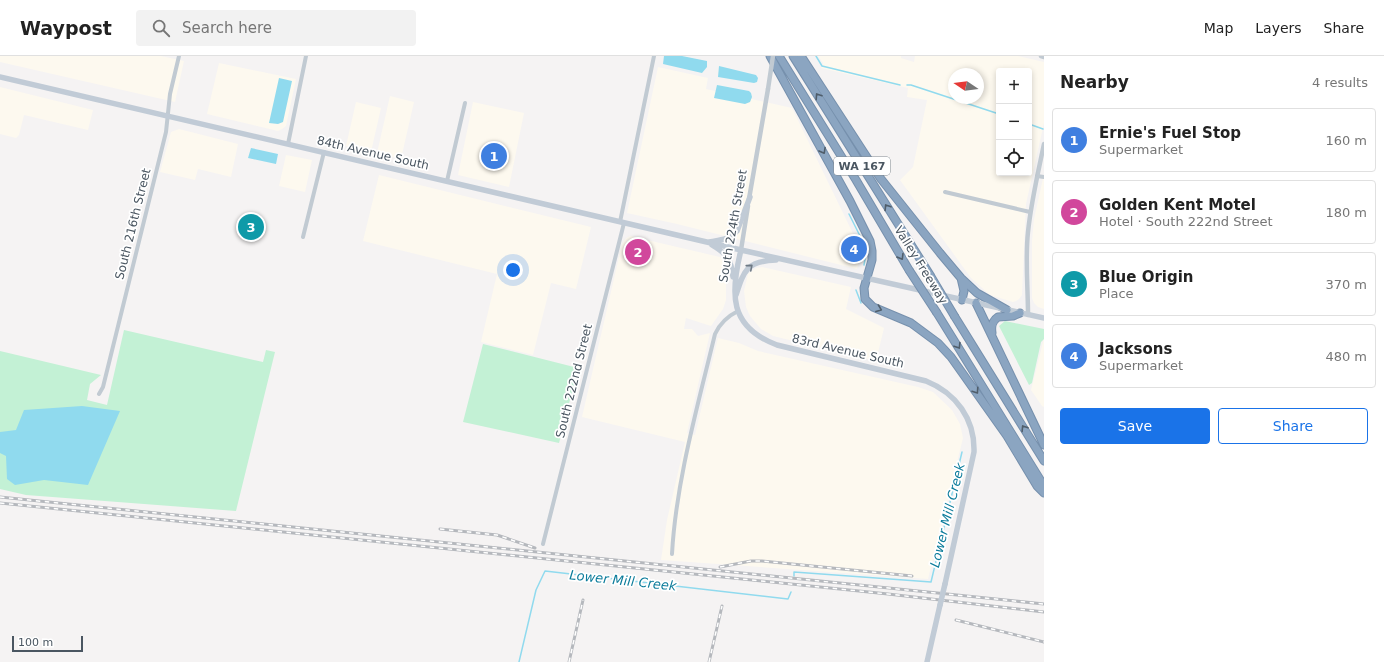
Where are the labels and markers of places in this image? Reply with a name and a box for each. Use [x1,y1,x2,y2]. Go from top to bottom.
pin: 1 [481,141,507,171]
pin: 3 [238,212,264,242]
pin: 4 [841,234,867,264]
pin: 2 [625,237,651,267]

